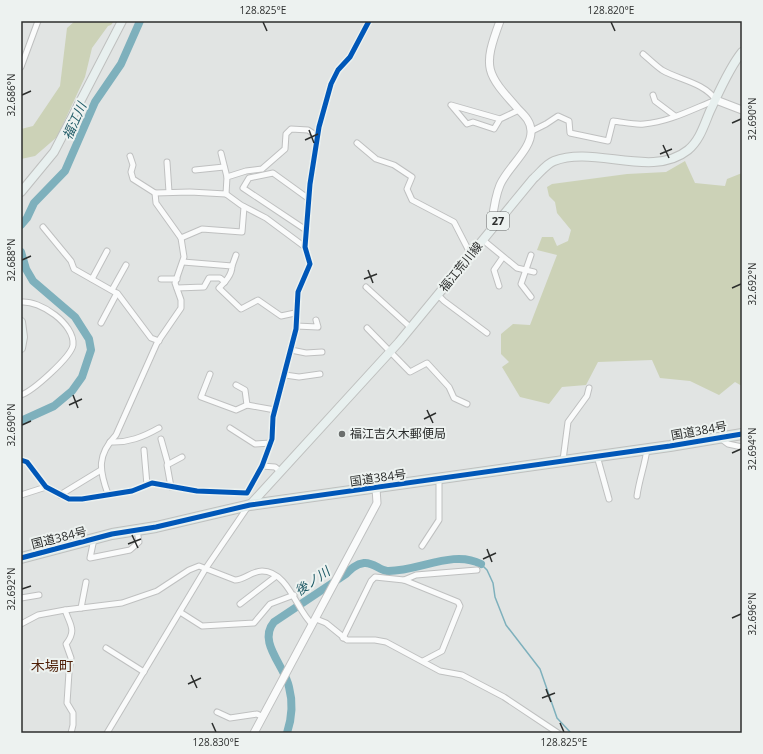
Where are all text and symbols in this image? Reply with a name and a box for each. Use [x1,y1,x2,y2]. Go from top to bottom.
text: 128.825°E [240,3,286,17]
text: 128.820°E [588,3,634,17]
text: 32.686°N [4,73,18,117]
text: 32.690°N [745,97,759,141]
water label: 福江川 [58,98,91,142]
road number: 27 [487,212,509,230]
text: 32.688°N [4,238,18,282]
street label: 福江荒川線 [435,238,486,295]
text: 32.692°N [745,262,759,306]
text: 32.690°N [4,403,18,447]
street label: 国道384号 [670,417,728,444]
place label: 福江吉久木郵便局 [350,425,446,442]
text: 32.694°N [745,427,759,471]
marker: 福江吉久木郵便局 [337,429,347,439]
street label: 国道384号 [349,465,407,490]
street label: 国道384号 [29,522,88,553]
water label: 後ノ川 [291,561,335,600]
text: 32.692°N [4,567,18,611]
text: 32.696°N [745,592,759,636]
district label: 木場町 [31,656,73,675]
text: 128.830°E [193,735,239,749]
text: 128.825°E [541,735,587,749]

